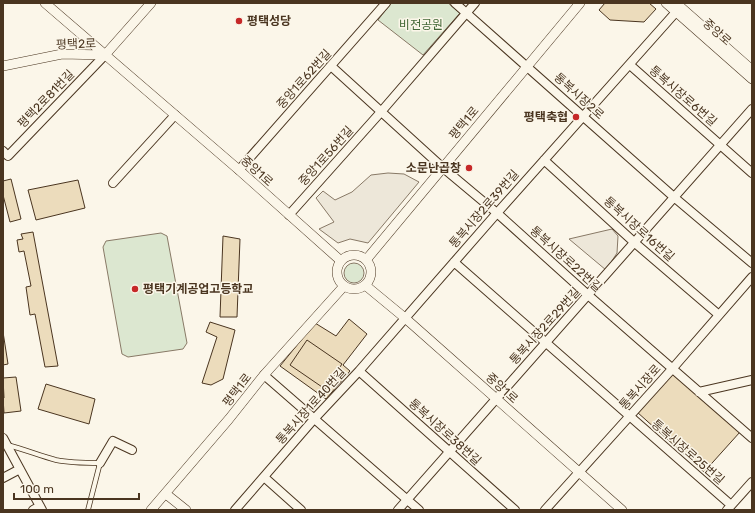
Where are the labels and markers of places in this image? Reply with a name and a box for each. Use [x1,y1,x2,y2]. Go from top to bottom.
place label: 평택성당 [247,14,291,28]
marker: 평택성당 [234,16,244,26]
place label: 평택축협 [524,110,568,124]
marker: 평택축협 [571,112,581,122]
place label: 소문난곱창 [406,161,461,175]
marker: 소문난곱창 [464,163,474,173]
place label: 평택기계공업고등학교 [143,282,253,296]
marker: 평택기계공업고등학교 [130,284,140,294]

